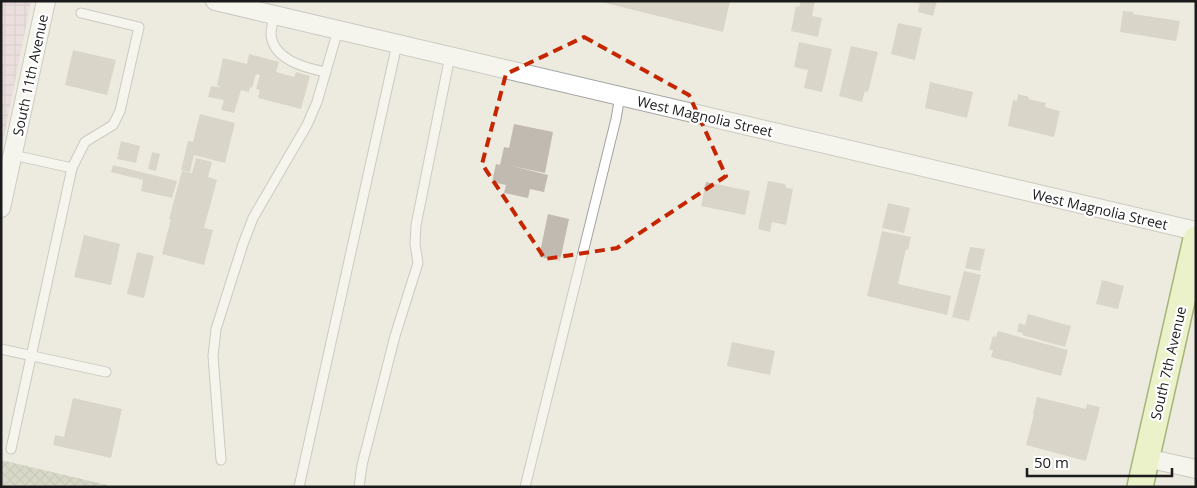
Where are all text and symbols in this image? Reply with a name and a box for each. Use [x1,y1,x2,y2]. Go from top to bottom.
street label: South 11th Avenue [8,12,52,138]
street label: West Magnolia Street [635,91,775,141]
street label: West Magnolia Street [1030,184,1170,234]
street label: South 7th Avenue [1146,304,1190,422]
scale bar [1027,446,1172,478]
text: 50 m [1034,452,1069,472]

